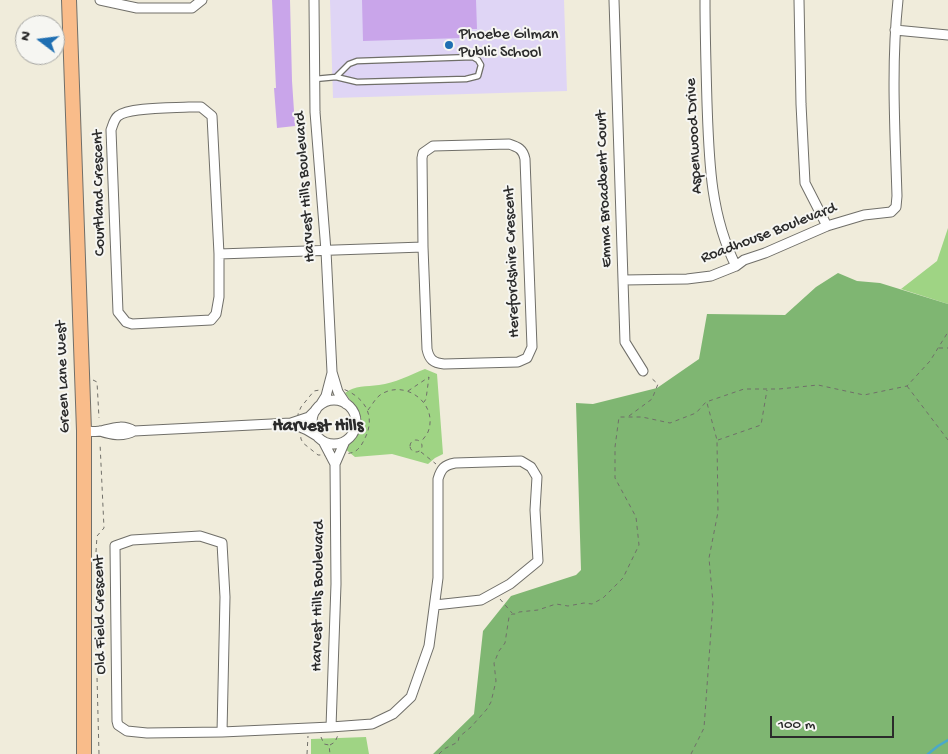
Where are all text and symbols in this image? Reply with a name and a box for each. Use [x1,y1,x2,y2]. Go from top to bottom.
north arrow [15,15,65,65]
place label: Phoebe Gilman Public School [459,26,558,64]
text: N [17,30,35,43]
marker: Phoebe Gilman Public School [443,39,455,51]
street label: Aspenwood Drive [682,78,708,194]
street label: Emma Broadbent Court [593,110,617,268]
street label: Harvest Hills Boulevard [291,111,321,263]
street label: Courtland Crescent [89,130,111,256]
street label: Herefordshire Crescent [501,186,525,338]
street label: Roadhouse Boulevard [698,199,840,269]
street label: Green Lane West [52,321,76,433]
district label: Harvest Hills [273,416,363,438]
street label: Harvest Hills Boulevard [308,520,330,672]
street label: Old Field Crescent [90,555,112,675]
scale bar [773,706,897,738]
text: 100 m [778,716,815,734]

